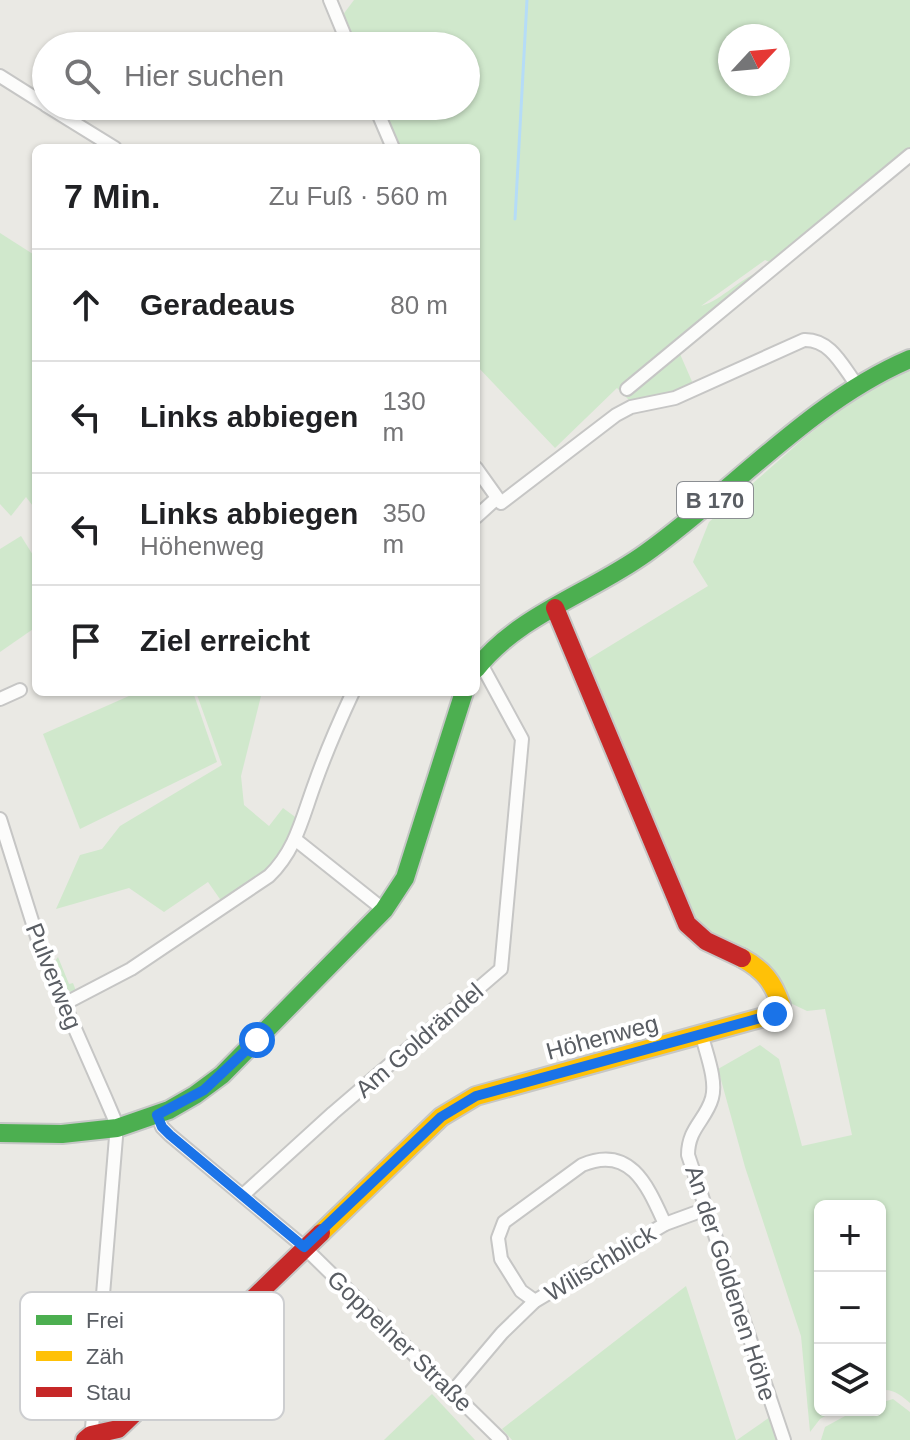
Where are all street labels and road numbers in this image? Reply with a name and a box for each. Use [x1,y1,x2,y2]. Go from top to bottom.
road number: B 170 [677,482,753,518]
street label: Pulverweg [20,919,88,1033]
street label: Am Goldrändel [350,977,488,1103]
street label: Höhenweg [543,1009,661,1065]
street label: An der Goldenen Höhe [680,1162,782,1404]
street label: Wilischblick [540,1219,661,1307]
street label: Goppelner Straße [322,1265,478,1417]

